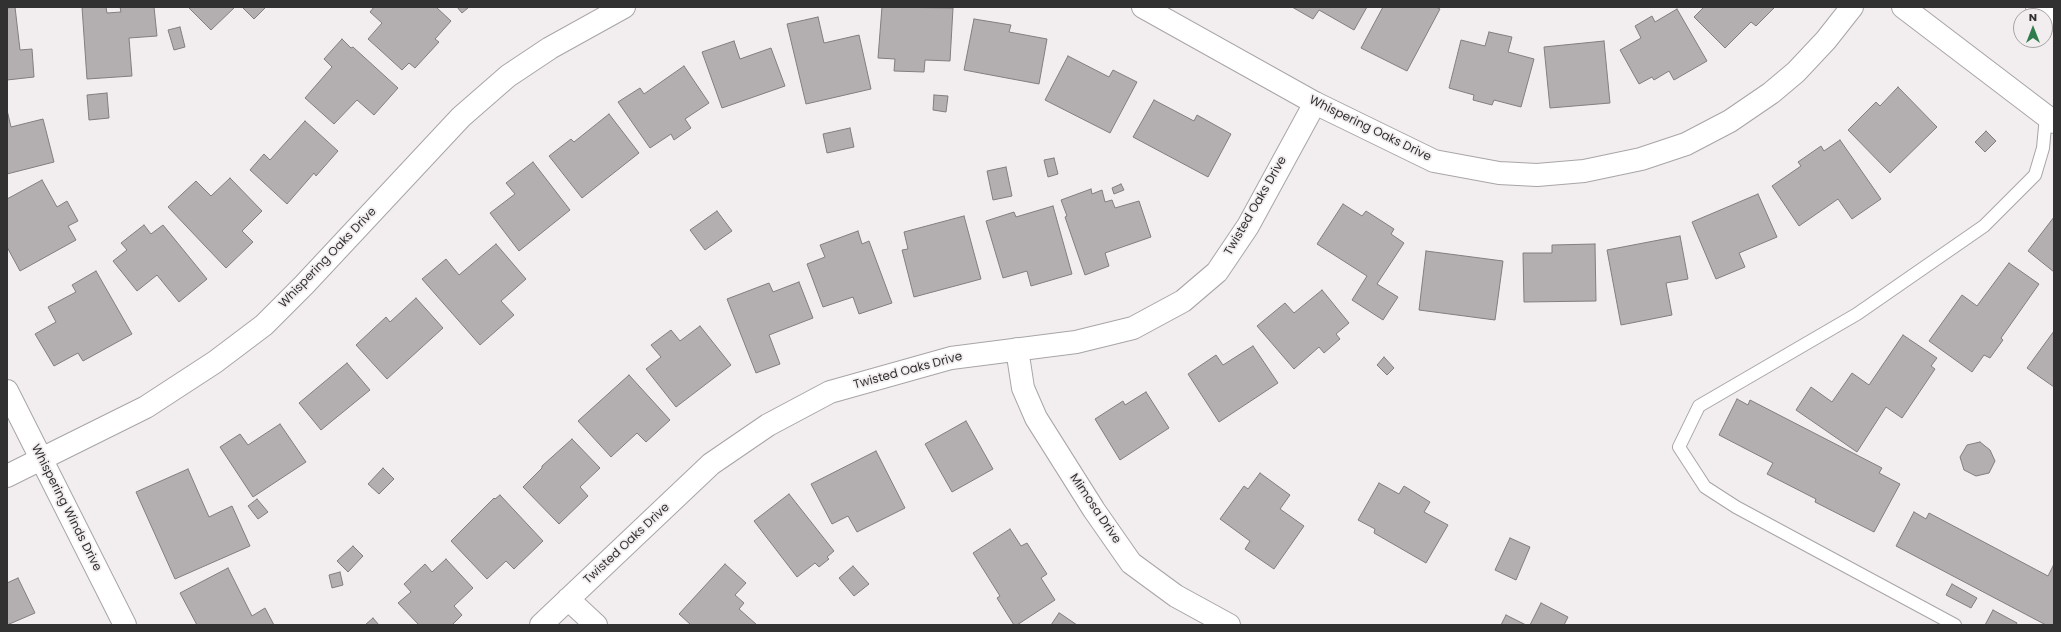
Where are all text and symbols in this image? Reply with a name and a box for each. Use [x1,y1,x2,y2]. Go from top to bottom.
north arrow [2013,8,2053,48]
text: N [2029,9,2037,25]
street label: Whispering Oaks Drive [1307,93,1433,165]
street label: Twisted Oaks Drive [1222,154,1290,258]
street label: Whispering Oaks Drive [276,205,380,311]
street label: Twisted Oaks Drive [852,350,964,392]
street label: Whispering Winds Drive [28,442,104,574]
street label: Mimosa Drive [1066,471,1124,547]
street label: Twisted Oaks Drive [581,501,673,587]

